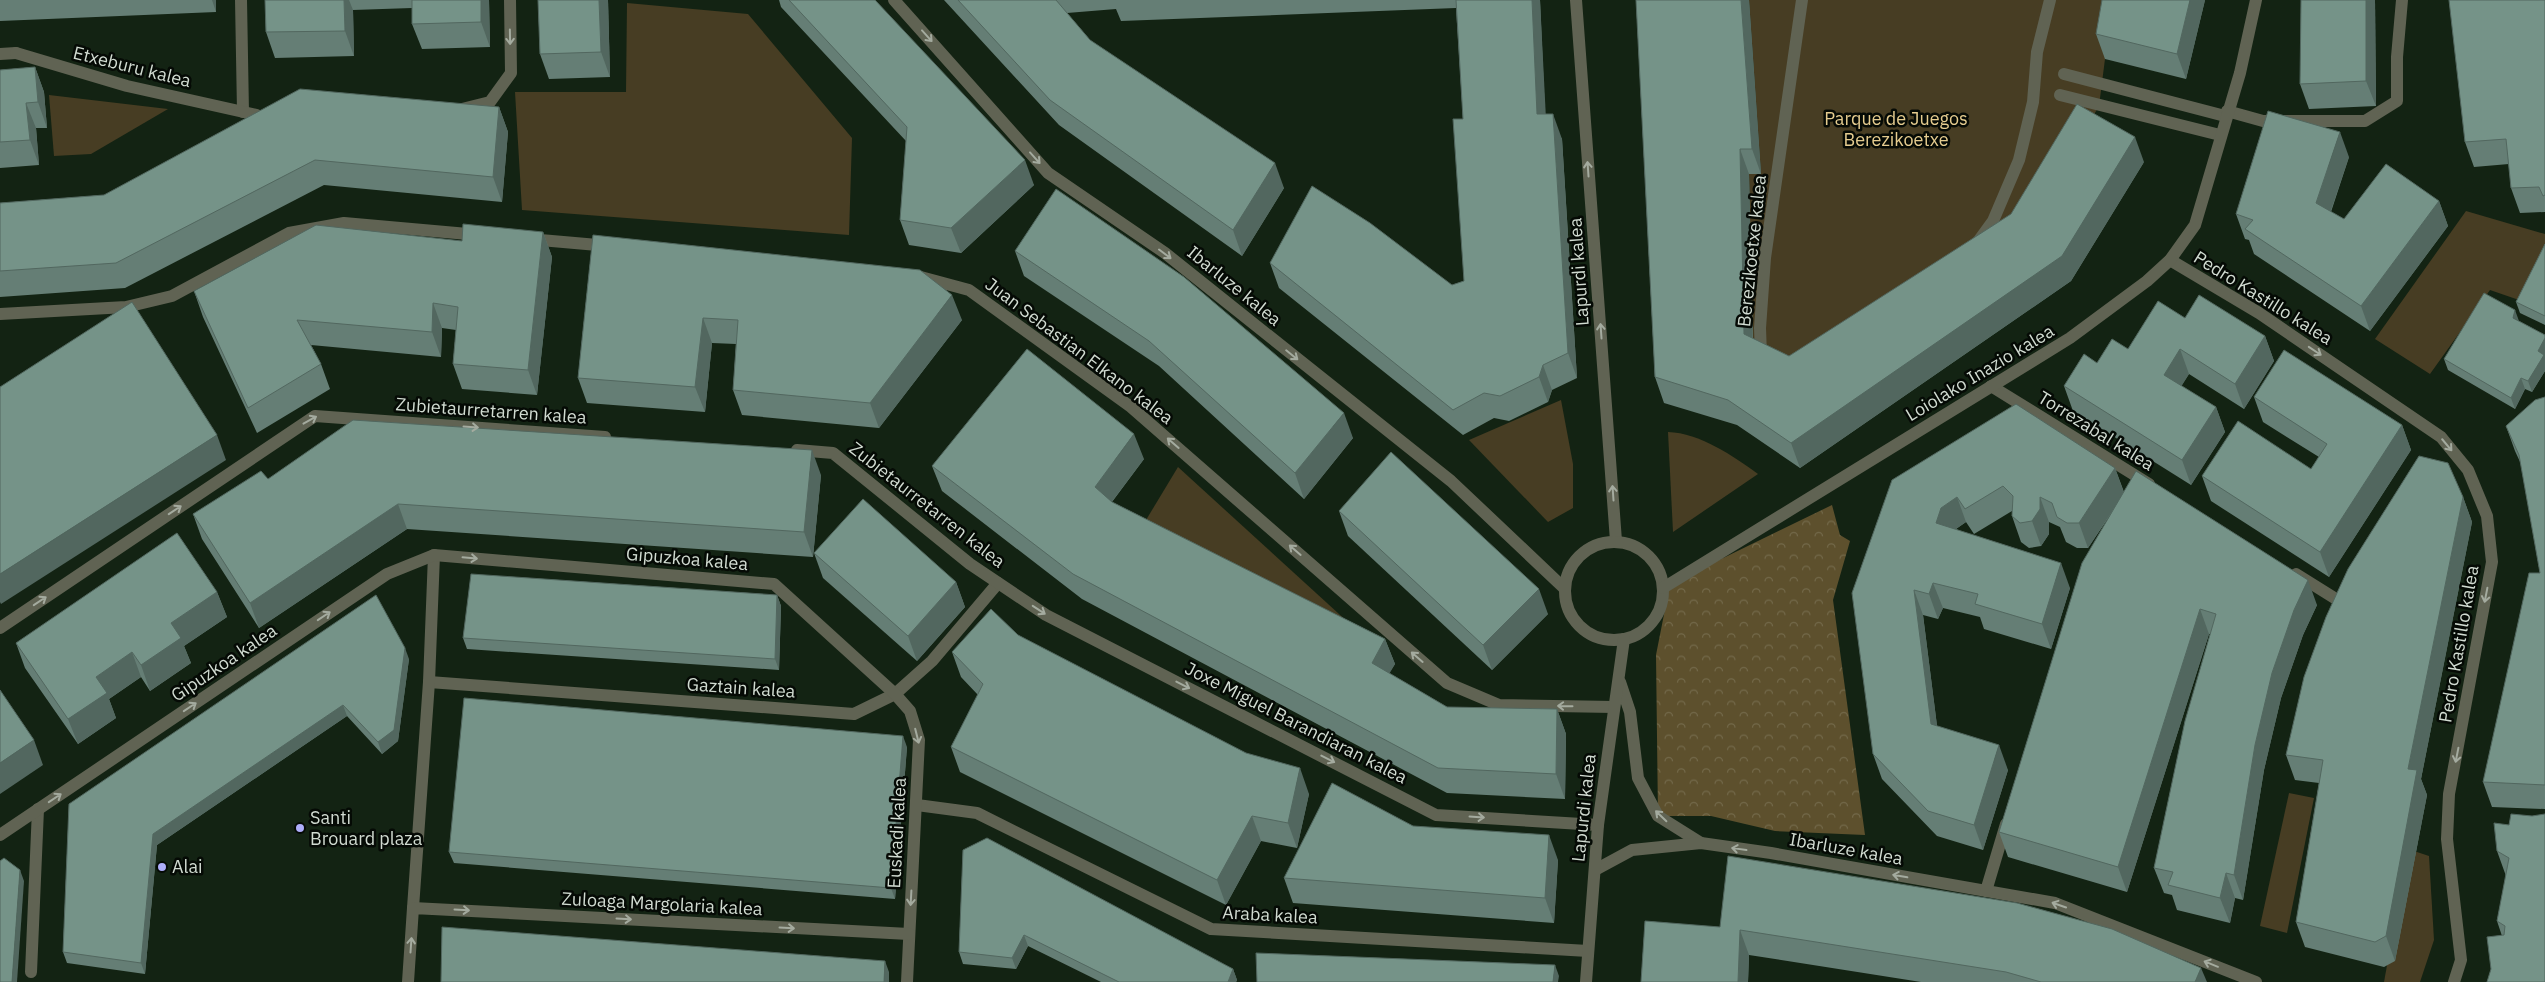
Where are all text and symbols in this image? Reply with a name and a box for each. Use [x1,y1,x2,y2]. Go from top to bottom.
one-way arrow [505,28,515,44]
one-way arrow [921,30,932,43]
street label: Etxeburu kalea [71,41,194,92]
park label: Parque de Juegos Berezikoetxe [1824,107,1968,151]
one-way arrow [1029,151,1040,164]
one-way arrow [1584,161,1593,177]
street label: Berezikoetxe kalea [1732,173,1771,328]
street label: Lapurdi kalea [1563,217,1594,327]
street label: Ibarluze kalea [1183,241,1286,331]
street label: Pedro Kastillo kalea [2190,246,2337,350]
one-way arrow [1158,249,1172,259]
street label: Juan Sebastian Elkano kalea [981,272,1178,429]
street label: Loiolako Inazio kalea [1901,319,2058,426]
one-way arrow [1596,323,1605,339]
one-way arrow [2308,346,2322,356]
one-way arrow [1285,350,1299,360]
street label: Torrezabal kalea [2034,386,2159,476]
street label: Zubietaurretarren kalea [395,392,588,429]
one-way arrow [303,415,317,425]
one-way arrow [463,422,479,432]
street label: Zubietaurretarren kalea [845,437,1010,573]
one-way arrow [1166,437,1179,449]
one-way arrow [2441,438,2452,451]
one-way arrow [1608,485,1617,501]
one-way arrow [168,505,182,515]
street label: Gipuzkoa kalea [625,542,749,575]
one-way arrow [1289,545,1302,556]
one-way arrow [462,553,478,563]
street label: Pedro Kastillo kalea [2433,563,2484,724]
one-way arrow [2481,587,2491,603]
one-way arrow [33,596,47,606]
one-way arrow [1032,605,1046,615]
one-way arrow [317,611,331,621]
street label: Gipuzkoa kalea [166,619,281,706]
one-way arrow [1411,652,1424,663]
street label: Joxe Miguel Barandiaran kalea [1181,656,1411,789]
street label: Gaztain kalea [686,672,796,703]
one-way arrow [1175,681,1190,690]
one-way arrow [1558,701,1574,711]
one-way arrow [182,702,196,712]
one-way arrow [913,727,922,743]
one-way arrow [2451,746,2461,762]
street label: Lapurdi kalea [1566,752,1601,863]
one-way arrow [1320,755,1335,764]
street label: Euskadi kalea [882,777,911,889]
one-way arrow [48,793,62,803]
place label: Santi Brouard plaza [310,806,423,850]
one-way arrow [1655,810,1667,822]
one-way arrow [1469,813,1485,822]
marker: Santi Brouard plaza [294,822,306,834]
street label: Ibarluze kalea [1788,827,1905,870]
one-way arrow [1732,844,1748,854]
place label: Alai [172,855,203,878]
marker: Alai [156,861,168,873]
one-way arrow [1892,871,1908,880]
street label: Zuloaga Margolaria kalea [561,887,763,920]
one-way arrow [907,890,916,906]
one-way arrow [2052,900,2068,909]
street label: Araba kalea [1222,901,1319,929]
one-way arrow [454,906,470,915]
one-way arrow [616,915,632,924]
one-way arrow [778,923,794,932]
one-way arrow [406,937,415,953]
one-way arrow [2204,959,2219,968]

